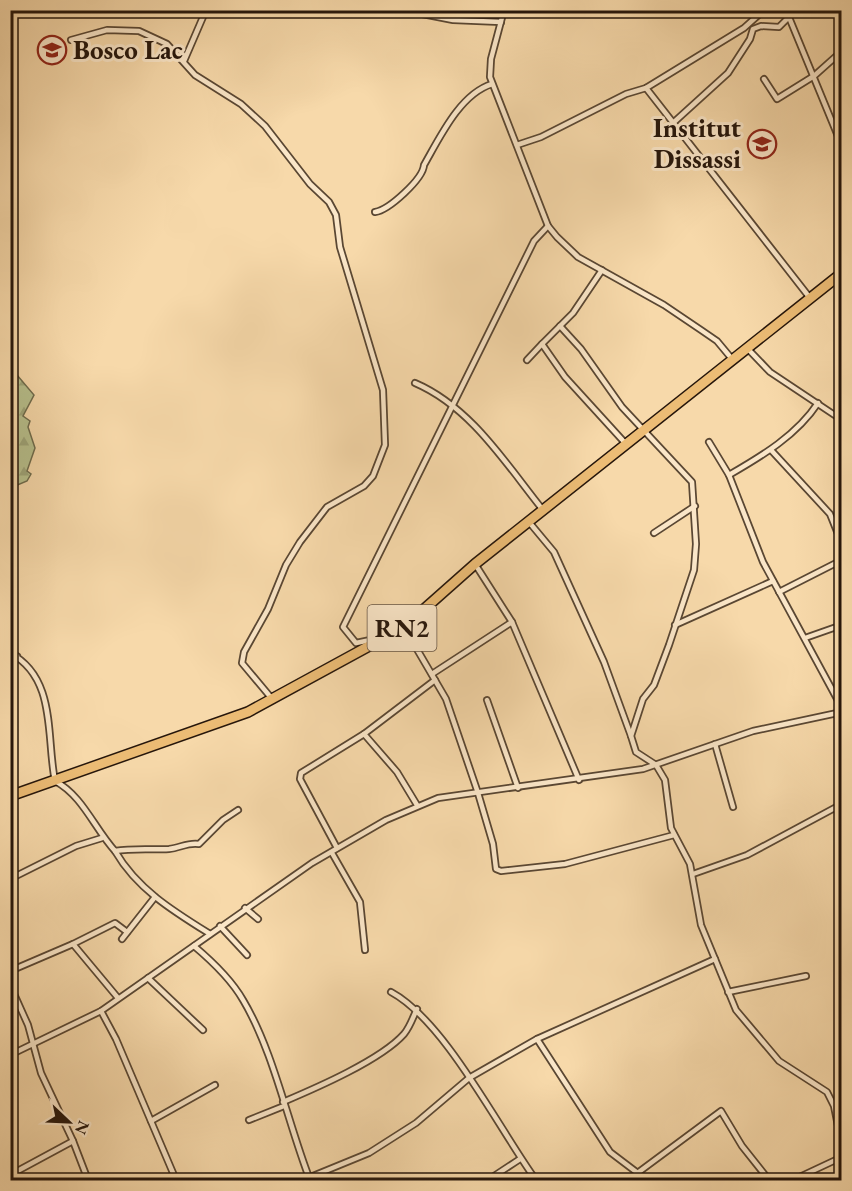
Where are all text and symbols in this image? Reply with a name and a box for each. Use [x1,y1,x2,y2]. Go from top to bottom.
place label: Bosco Lac [73,32,183,67]
school or university icon: Bosco Lac [36,34,68,66]
place label: Institut Dissassi [653,110,741,176]
school or university icon: Institut Dissassi [746,128,778,160]
road number: RN2 [368,605,436,651]
north arrow [39,1092,99,1152]
text: N [70,1118,95,1138]

